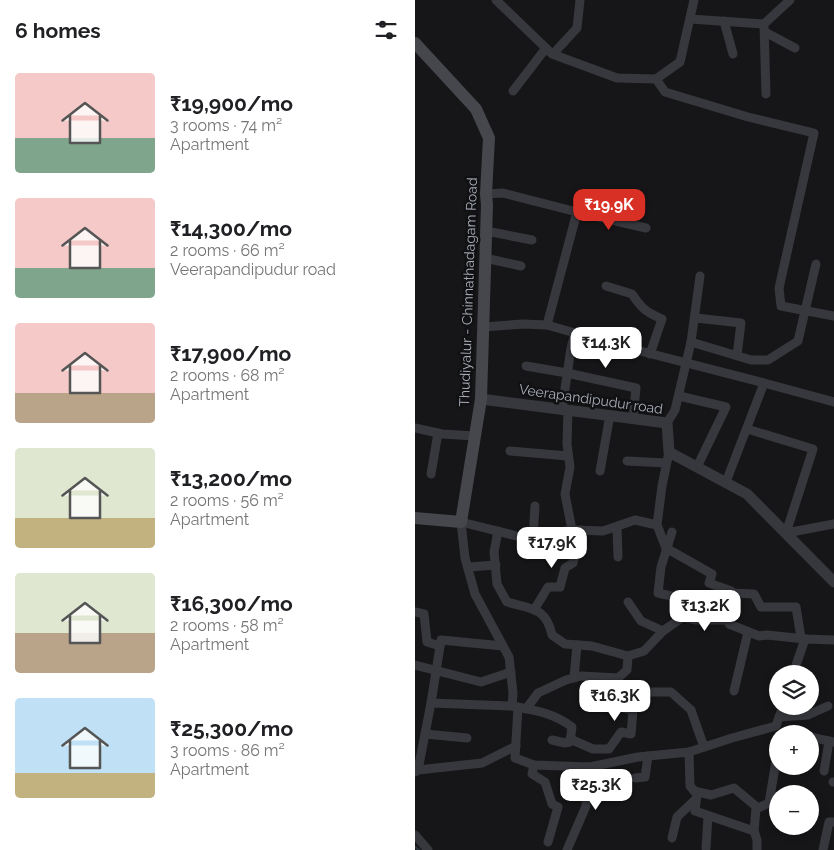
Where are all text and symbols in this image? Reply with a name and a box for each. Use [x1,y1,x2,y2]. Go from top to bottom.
icon: filters [372,16,400,44]
text: 6 homes [15,18,101,43]
text: ₹19,900/mo [170,91,293,116]
icon: home [55,93,115,153]
text: 3 rooms · 74 m² [170,116,282,135]
text: Apartment [170,135,249,154]
street label: Thudiyalur - Chinnathadagam Road [456,177,480,407]
pin: ₹19.9K [568,188,650,231]
text: ₹19.9K [584,195,634,214]
text: ₹14,300/mo [170,216,292,241]
icon: home [55,218,115,278]
text: 2 rooms · 66 m² [170,241,285,260]
text: Veerapandipudur road [170,260,336,279]
pin: ₹14.3K [565,326,647,369]
text: ₹14.3K [582,333,630,352]
text: ₹17,900/mo [170,341,291,366]
icon: home [55,343,115,403]
text: 2 rooms · 68 m² [170,366,285,385]
street label: Veerapandipudur road [518,381,664,417]
text: Apartment [170,385,249,404]
text: ₹13,200/mo [170,466,292,491]
icon: home [55,468,115,528]
text: 2 rooms · 56 m² [170,491,284,510]
text: Apartment [170,510,249,529]
pin: ₹17.9K [511,526,593,569]
text: ₹17.9K [528,533,576,552]
pin: ₹13.2K [664,590,746,632]
text: ₹16,300/mo [170,591,293,616]
icon: home [55,593,115,653]
text: ₹13.2K [681,596,729,615]
text: 2 rooms · 58 m² [170,616,284,635]
text: Apartment [170,635,249,654]
map controls [769,665,819,835]
button: layers [769,665,819,715]
pin: ₹16.3K [574,680,656,722]
text: ₹16.3K [590,686,640,705]
text: ₹25,300/mo [170,716,293,741]
icon: home [55,718,115,778]
button: + [769,725,819,775]
text: 3 rooms · 86 m² [170,741,285,760]
text: Apartment [170,760,249,779]
pin: ₹25.3K [555,768,637,811]
text: ₹25.3K [571,775,621,794]
button: − [769,785,819,835]

